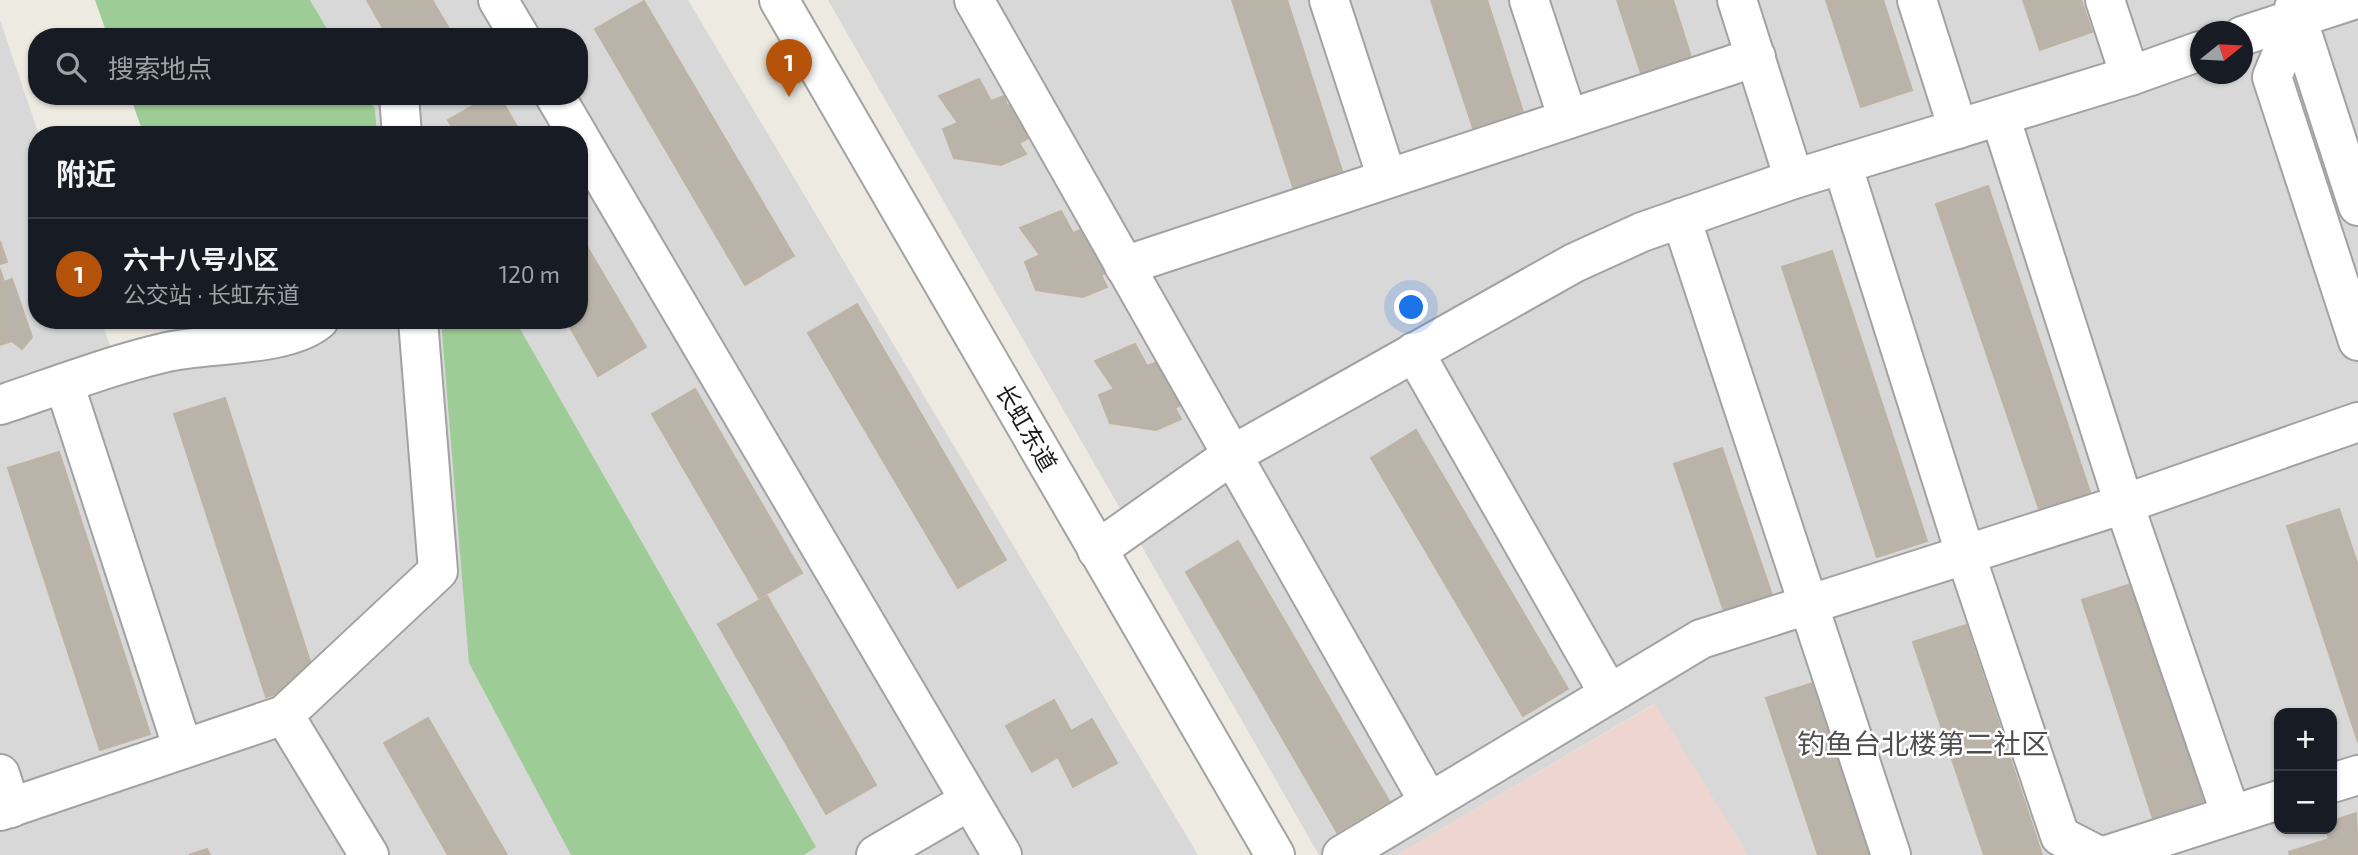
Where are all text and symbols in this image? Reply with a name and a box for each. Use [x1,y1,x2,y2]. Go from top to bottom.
north arrow [2190,21,2253,84]
search box [28,28,588,105]
pin: 1 [766,39,812,97]
icon: search [52,48,90,86]
text: 搜索地点 [108,52,212,83]
text: 附近 [56,155,116,191]
text: 六十八号小区 [123,243,279,274]
text: 1 [74,260,84,288]
text: 120 m [499,260,560,288]
text: 公交站 · 长虹东道 [123,280,300,308]
your location [1394,290,1428,324]
street label: 长虹东道 [991,378,1064,476]
map controls [2274,708,2337,834]
button: + [2274,708,2337,771]
district label: 钓鱼台北楼第二社区 [1797,726,2049,760]
button: − [2274,771,2337,834]

